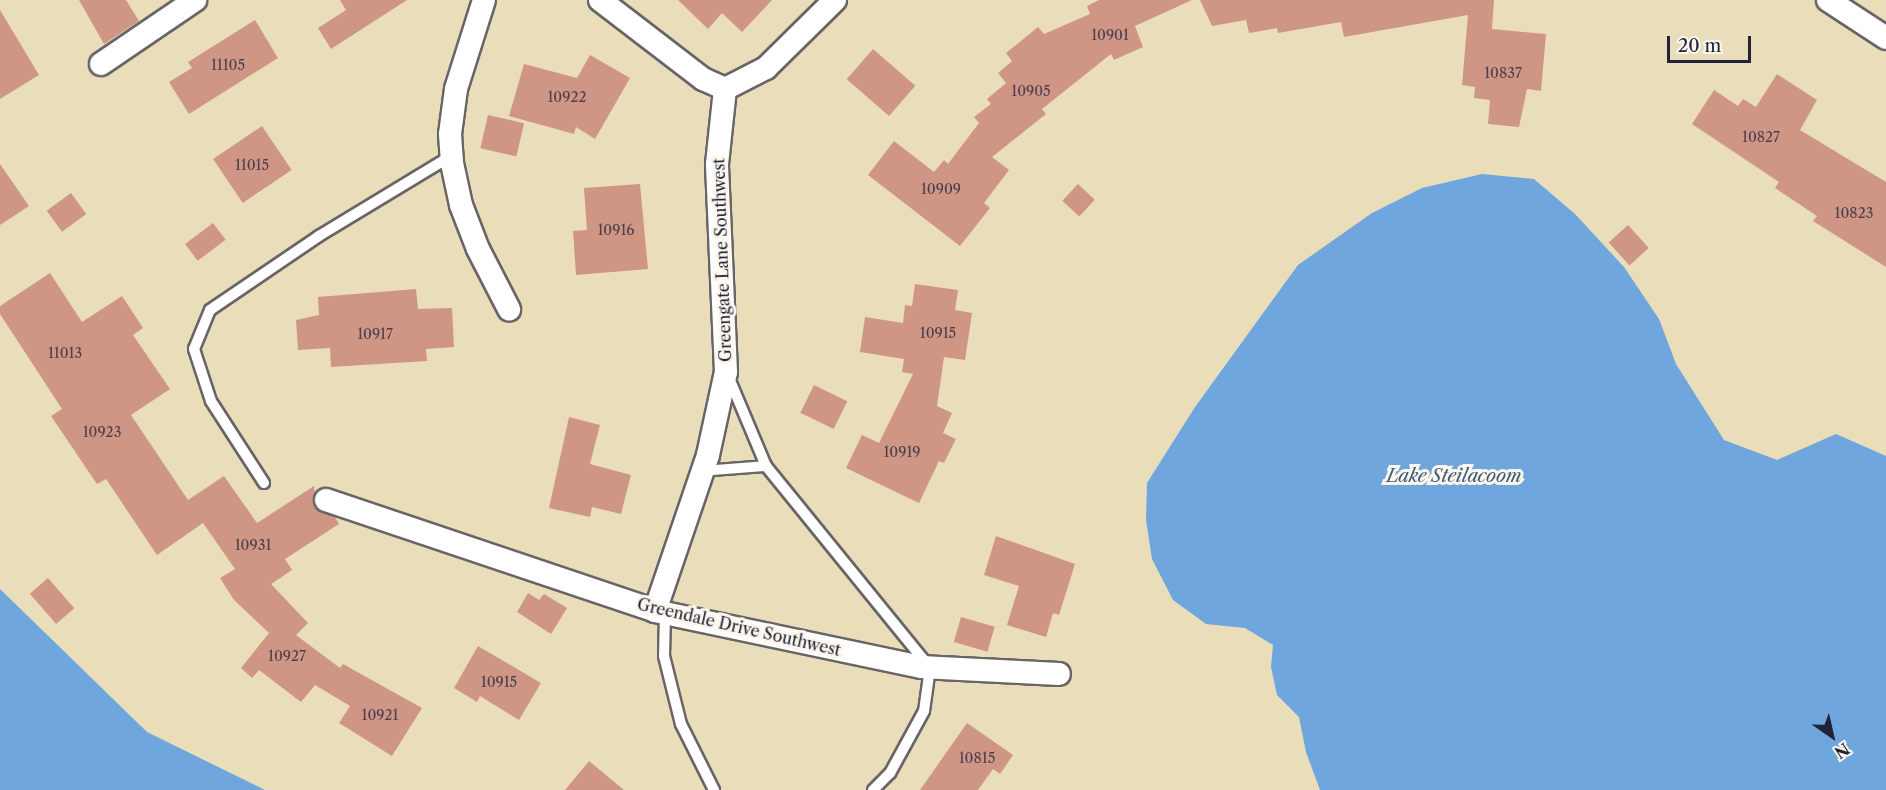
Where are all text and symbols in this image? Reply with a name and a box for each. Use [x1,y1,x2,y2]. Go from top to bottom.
scale bar [1670,24,1754,62]
house number: 10901 [1091,27,1129,43]
text: 20 m [1678,35,1721,57]
house number: 11105 [211,57,245,73]
house number: 10837 [1484,65,1522,81]
house number: 10905 [1011,83,1051,99]
house number: 10922 [547,89,587,105]
house number: 10827 [1742,129,1780,145]
house number: 11015 [235,157,269,173]
street label: Greengate Lane Southwest [709,158,735,362]
house number: 10909 [921,181,961,197]
house number: 10823 [1835,205,1873,221]
house number: 10916 [597,222,635,238]
house number: 10915 [920,325,956,341]
house number: 10917 [357,326,393,342]
house number: 11013 [48,345,82,361]
house number: 10923 [83,424,121,440]
house number: 10919 [883,444,921,460]
water label: Lake Steilacoom [1387,465,1521,487]
house number: 10931 [235,537,271,553]
street label: Greendale Drive Southwest [635,594,843,660]
house number: 10927 [268,648,306,664]
house number: 10915 [481,674,517,690]
north arrow [1802,706,1862,766]
house number: 10921 [362,707,398,723]
text: N [1831,739,1853,763]
house number: 10815 [959,750,995,766]

